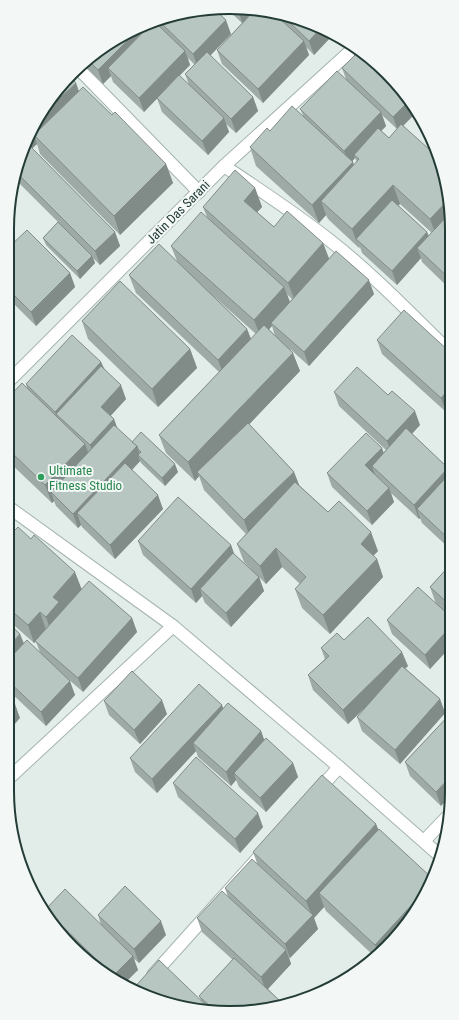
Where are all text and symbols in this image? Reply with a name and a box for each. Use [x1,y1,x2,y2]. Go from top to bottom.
street label: Jatin Das Sarani [143,177,213,247]
place label: Ultimate Fitness Studio [49,463,122,493]
marker: Ultimate Fitness Studio [36,472,46,482]

